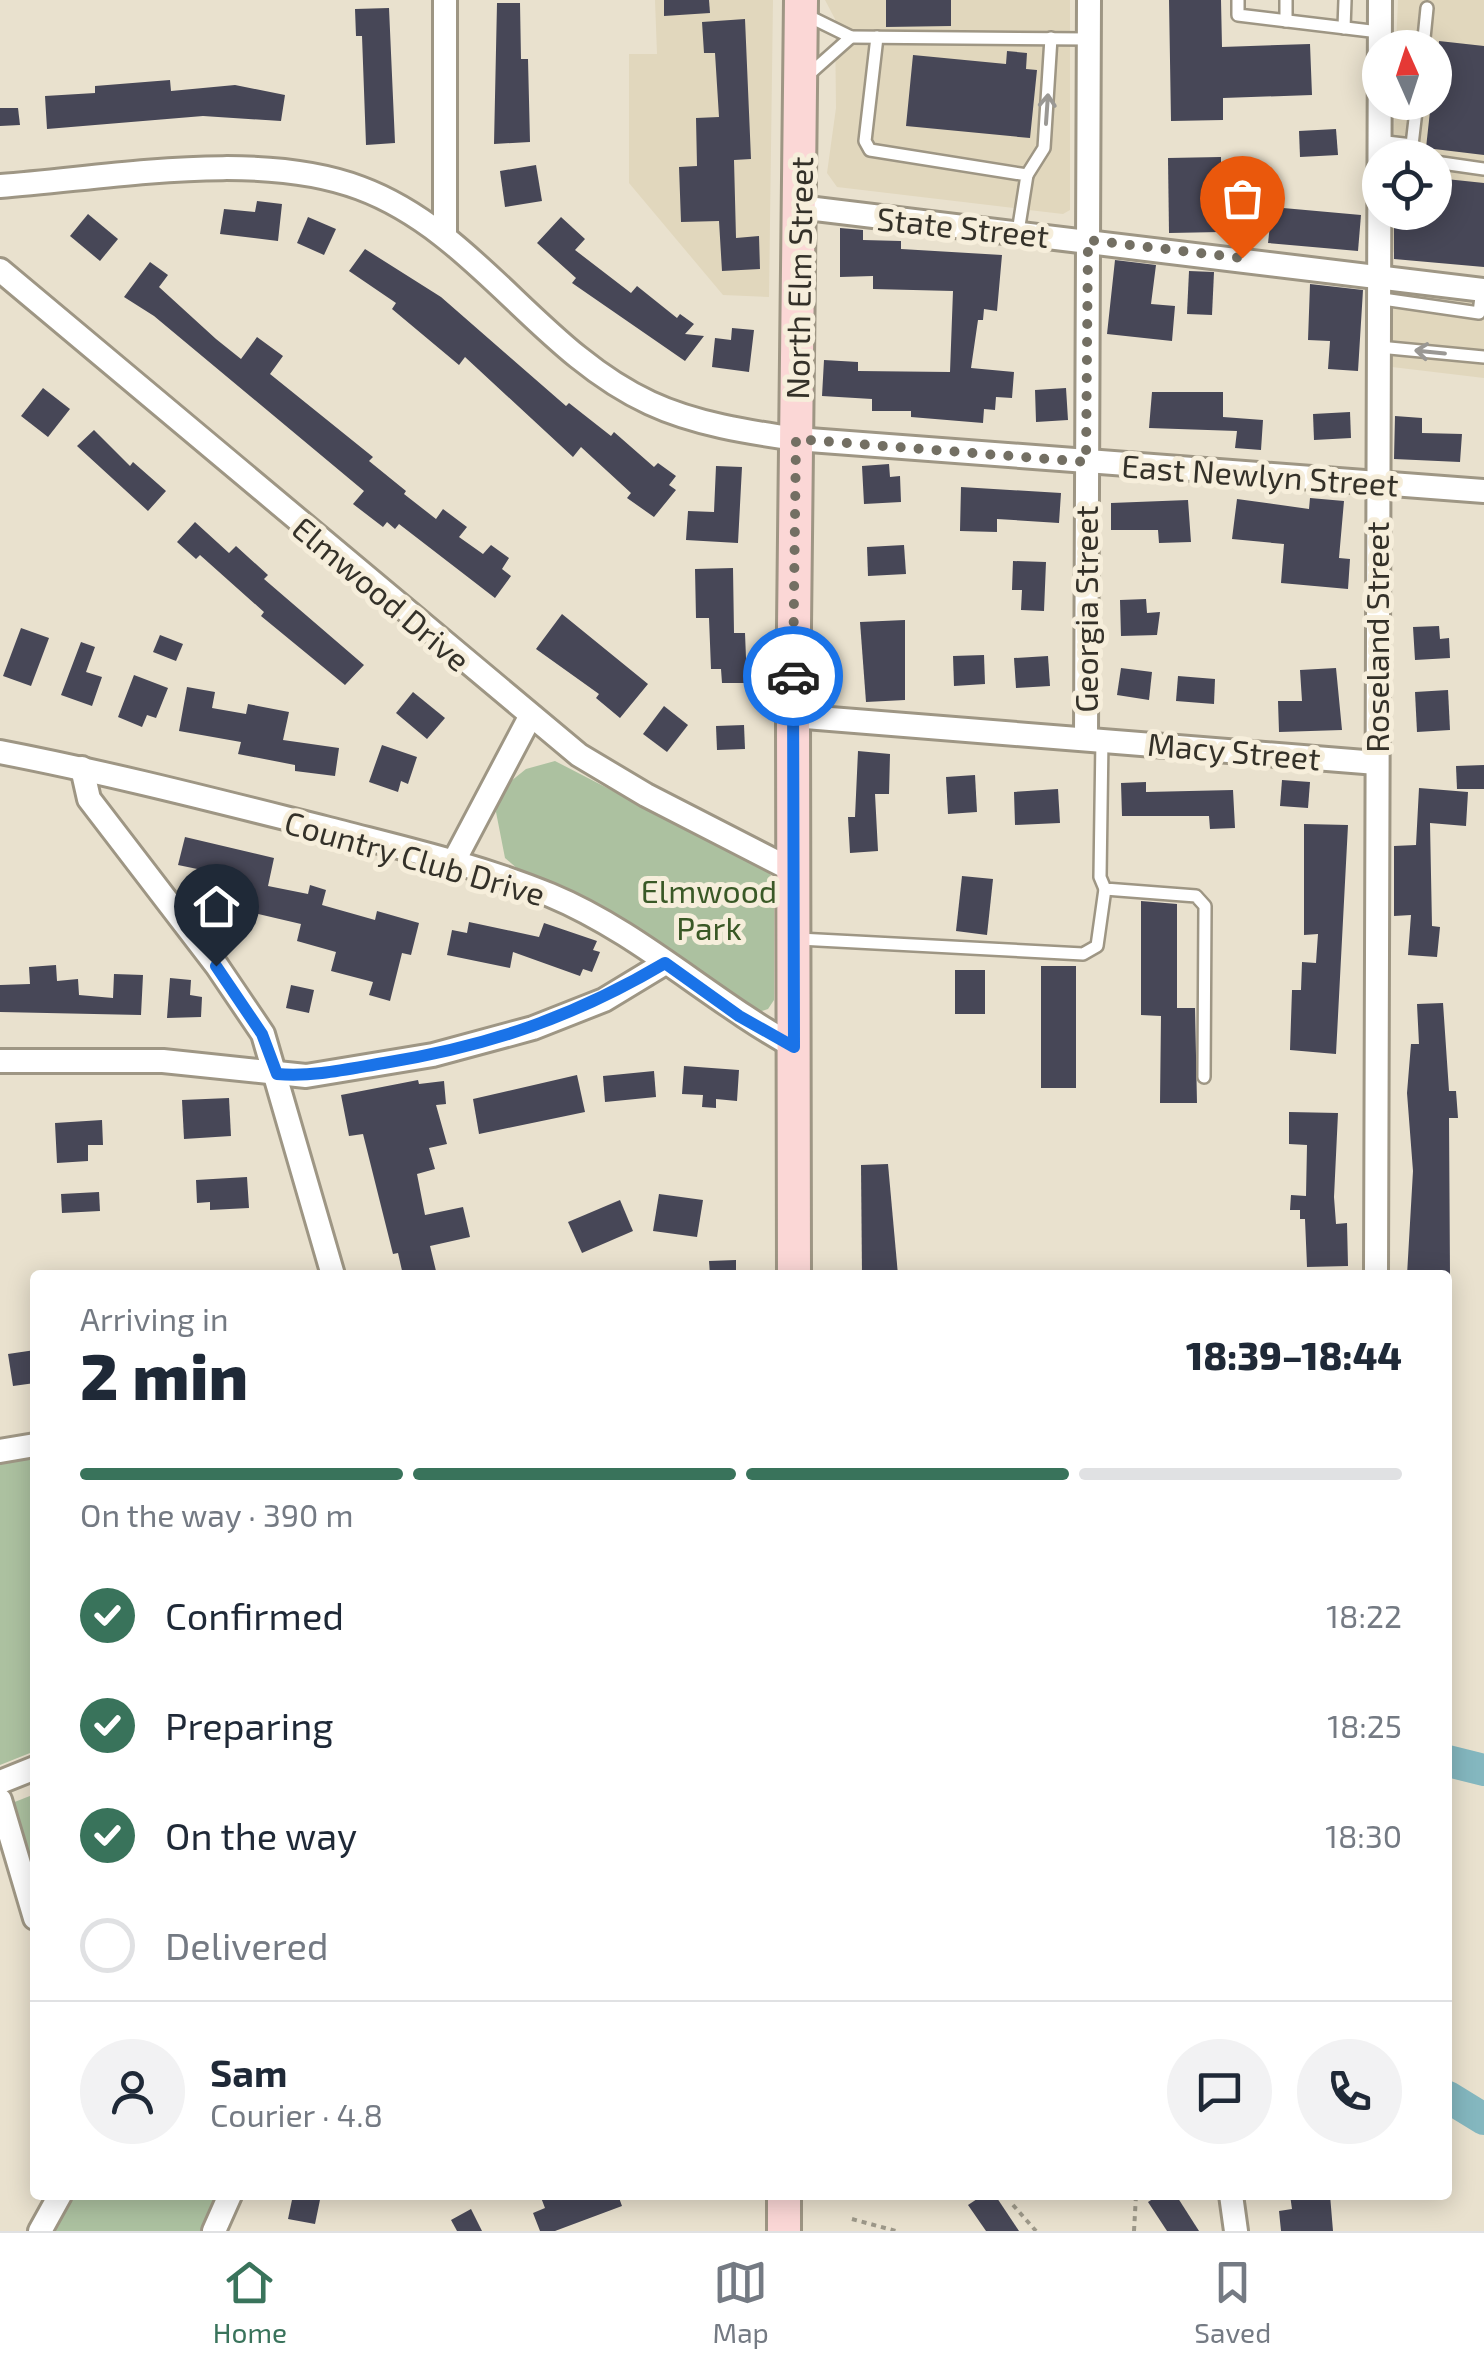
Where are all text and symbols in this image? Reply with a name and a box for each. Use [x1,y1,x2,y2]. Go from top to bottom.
north arrow [1362,30,1452,120]
map controls [1362,30,1452,230]
one-way arrow [1038,93,1057,125]
button: locate [1362,140,1452,230]
street label: North Elm Street [777,156,819,400]
pin [1200,156,1285,259]
icon: bag [1215,171,1270,226]
street label: State Street [875,198,1051,254]
one-way arrow [1414,342,1446,361]
street label: East Newlyn Street [1120,445,1400,503]
street label: Georgia Street [1066,505,1104,713]
street label: Elmwood Drive [286,508,478,678]
street label: Roseland Street [1357,521,1395,753]
courier [743,626,843,726]
icon: car [766,649,821,704]
street label: Macy Street [1146,724,1322,776]
street label: Country Club Drive [280,802,550,912]
pin [174,864,259,967]
park label: Elmwood Park [641,871,777,946]
icon: home [189,879,244,934]
text: Arriving in [80,1299,229,1337]
text: 18:39–18:44 [1186,1332,1402,1378]
text: 2 min [80,1335,248,1413]
text: On the way · 390 m [80,1495,353,1533]
icon: check [80,1588,135,1643]
text: Confirmed [165,1592,344,1638]
text: 18:22 [1326,1596,1402,1634]
icon: check [80,1698,135,1753]
text: Preparing [165,1702,333,1748]
text: 18:25 [1327,1706,1402,1744]
icon: check [80,1808,135,1863]
text: On the way [165,1812,357,1858]
text: 18:30 [1325,1816,1402,1854]
text: Delivered [165,1922,329,1968]
button: person [80,2039,185,2144]
button: chat [1167,2039,1272,2144]
button: phone [1297,2039,1402,2144]
text: Sam [210,2049,287,2095]
text: Courier · 4.8 [210,2095,383,2133]
tab: Home [213,2255,287,2349]
tab: Map [713,2255,769,2349]
tab: Saved [1194,2255,1271,2349]

